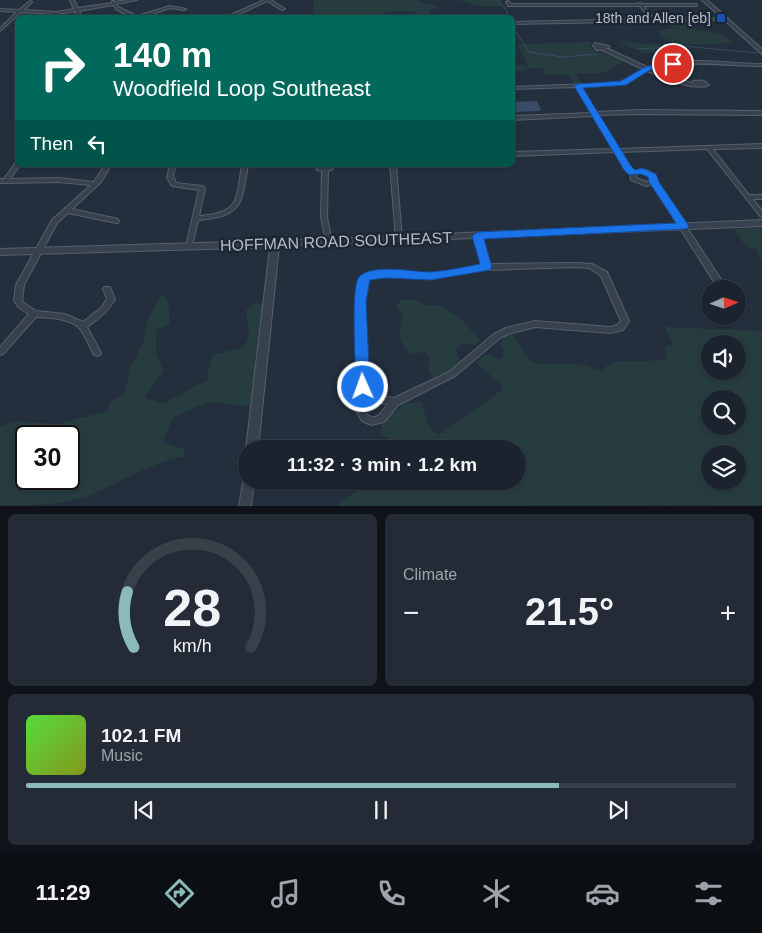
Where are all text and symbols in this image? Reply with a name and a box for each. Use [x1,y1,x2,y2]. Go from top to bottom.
place label: 18th and Allen [eb] [595,10,711,26]
marker: 18th and Allen [eb] [715,12,727,24]
icon: right [30,35,95,100]
text: 140 m [113,35,212,74]
pin [652,43,694,85]
icon: arrive [659,50,687,78]
text: Woodfield Loop Southeast [113,76,371,101]
icon: left [83,130,111,158]
text: Then [30,133,73,154]
street label: HOFFMAN ROAD SOUTHEAST [220,229,452,254]
north arrow [701,280,746,325]
map controls [701,280,746,490]
button: sound [701,335,746,380]
position arrow [336,360,388,412]
button: search [701,390,746,435]
speed limit sign: 30 [15,425,80,490]
button: layers [701,445,746,490]
text: 11:32 · 3 min · 1.2 km [287,454,477,475]
text: Climate [403,566,457,583]
text: 28 [164,579,221,637]
text: 21.5° [525,591,614,633]
text: − [403,597,419,628]
text: + [720,597,736,628]
text: km/h [173,636,212,656]
text: 102.1 FM [101,725,181,746]
text: Music [101,747,143,764]
icon: previous [130,796,158,824]
icon: pause [367,796,395,824]
icon: next [604,796,632,824]
icon: directions [162,876,197,911]
icon: music [268,876,303,911]
icon: phone [374,876,409,911]
icon: climate [479,876,514,911]
icon: car [585,876,620,911]
icon: filters [691,876,726,911]
text: 11:29 [35,880,91,905]

